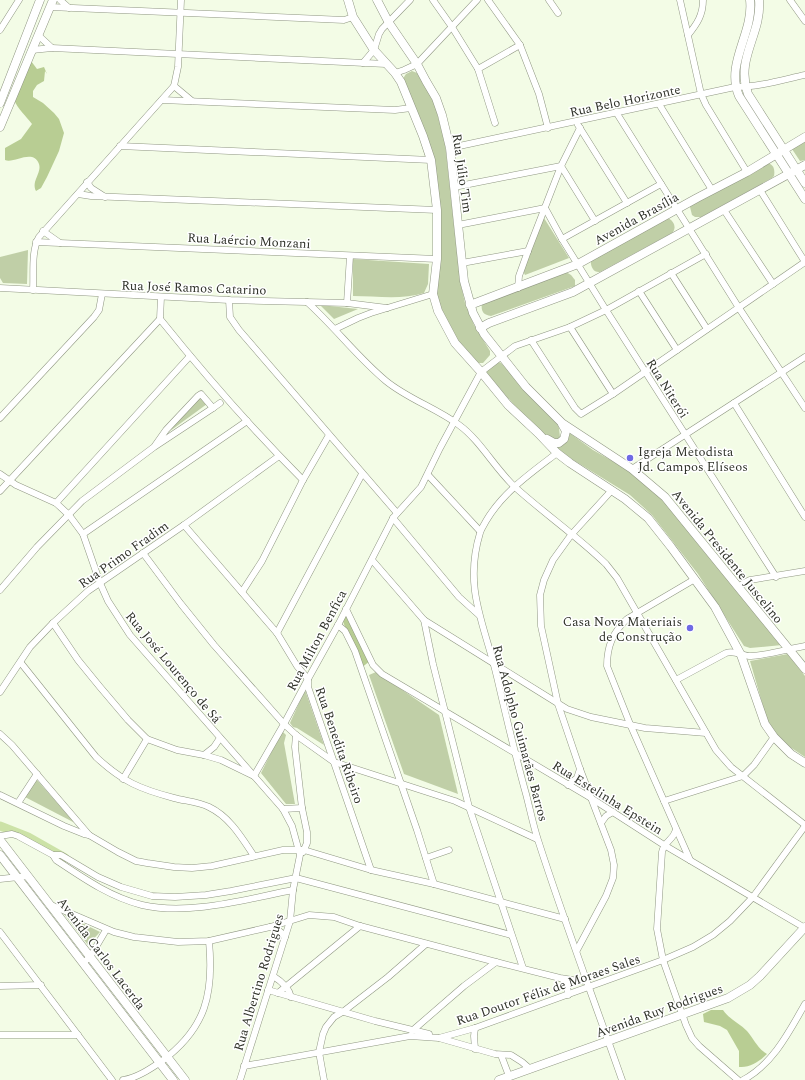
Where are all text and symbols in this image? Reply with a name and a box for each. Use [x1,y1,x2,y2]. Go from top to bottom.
street label: Rua Belo Horizonte [568,79,683,123]
street label: Rua Júlio Tim [447,132,477,214]
street label: Avenida Brasília [590,187,683,250]
street label: Rua Laércio Monzani [187,228,311,254]
street label: Rua José Ramos Catarino [121,275,267,301]
street label: Rua Niterói [641,355,693,422]
place label: Igreja Metodista Jd. Campos Elíseos [638,442,748,477]
marker: Igreja Metodista Jd. Campos Elíseos [625,453,635,463]
street label: Avenida Presidente Juscelino [667,485,788,628]
street label: Rua Primo Fradim [74,516,173,593]
street label: Rua Milton Benfica [282,586,352,695]
street label: Rua José Lourenço de Sá [120,607,227,729]
place label: Casa Nova Materiais de Construção [563,612,682,647]
marker: Casa Nova Materiais de Construção [685,623,695,633]
street label: Rua Adolpho Guimarães Barros [487,643,553,824]
street label: Rua Benedita Ribeiro [310,684,368,806]
street label: Rua Estelinha Epstein [548,756,667,840]
street label: Avenida Carlos Lacerda [52,893,151,1015]
street label: Rua Albertino Rodrigues [229,911,289,1053]
street label: Rua Doutor Félix de Moraes Sales [454,949,643,1031]
street label: Avenida Ruy Rodrigues [593,979,726,1043]

